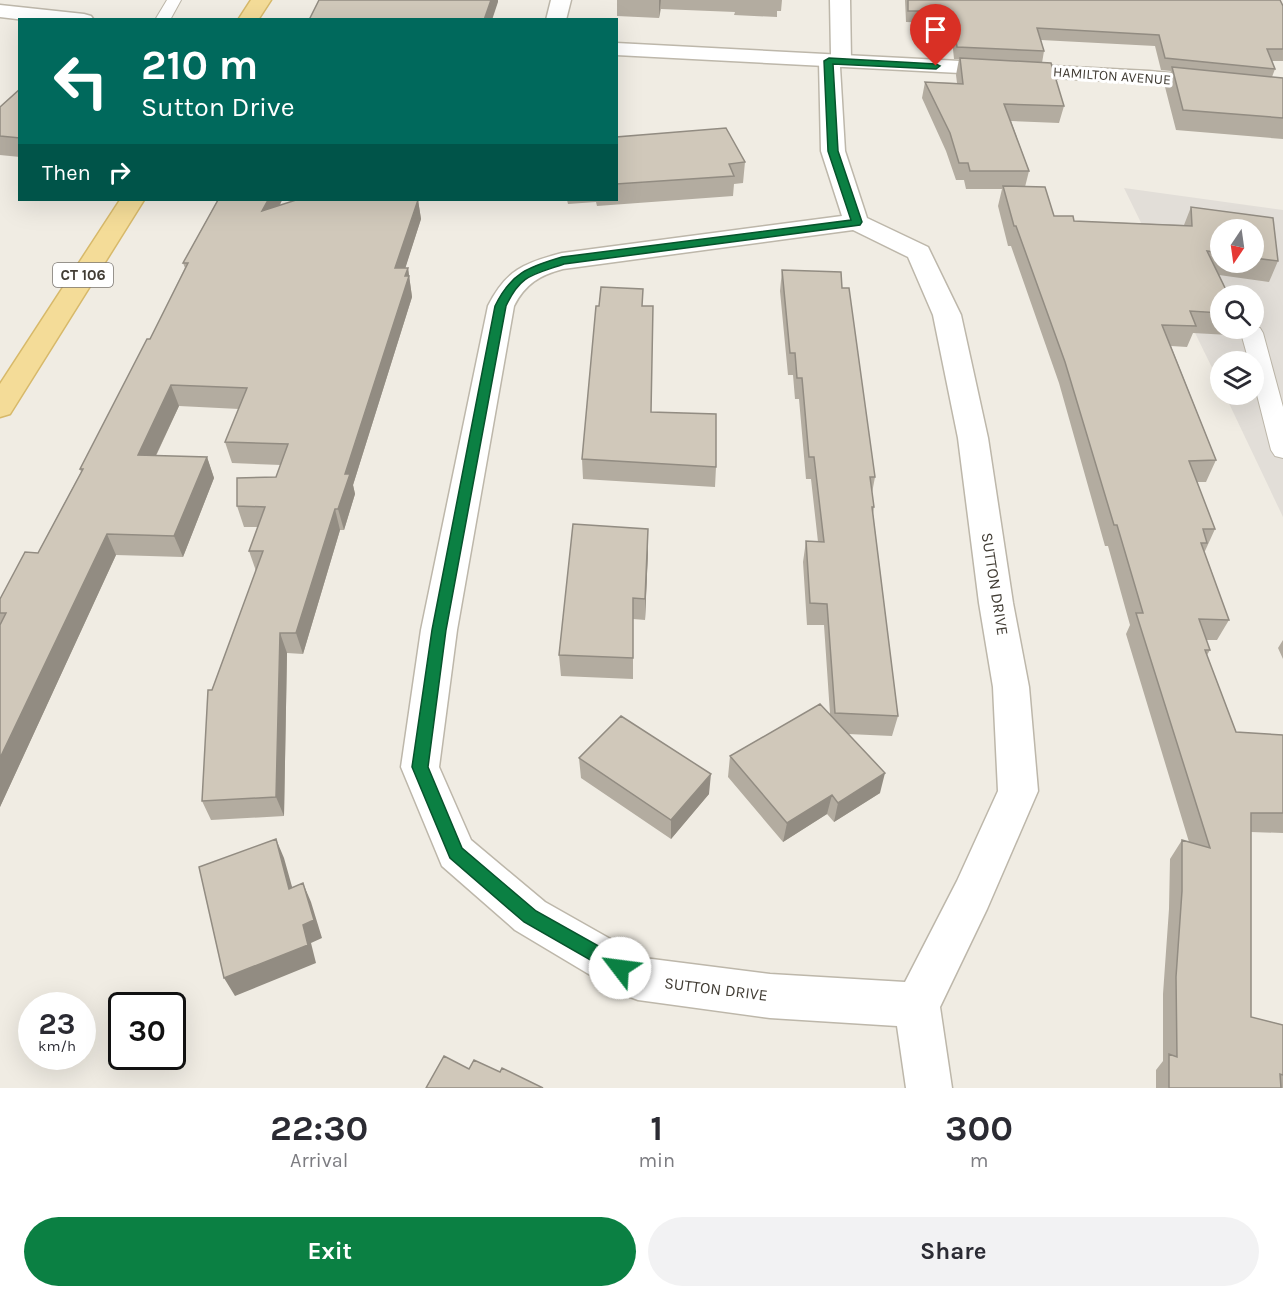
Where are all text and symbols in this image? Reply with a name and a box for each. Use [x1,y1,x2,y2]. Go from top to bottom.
pin [910,4,961,66]
icon: arrive [919,13,952,46]
text: 210 m [141,40,258,90]
icon: left [42,42,120,120]
street label: HAMILTON AVENUE [1053,63,1171,89]
text: Sutton Drive [141,91,295,123]
icon: right [103,156,136,189]
text: Then [42,160,91,186]
north arrow [1210,219,1264,273]
map controls [1210,219,1264,405]
road number: CT 106 [53,263,113,287]
button: search [1210,285,1264,339]
button: layers [1210,351,1264,405]
street label: SUTTON DRIVE [977,531,1013,637]
position arrow [588,936,652,1000]
street label: SUTTON DRIVE [663,973,769,1005]
speed limit sign: 30 [108,992,186,1070]
text: 23 [39,1006,75,1042]
text: km/h [38,1037,76,1055]
text: 22:30 [270,1107,368,1149]
text: 1 [650,1107,663,1149]
text: 300 [945,1107,1013,1149]
text: Arrival [290,1149,348,1172]
text: min [638,1149,675,1172]
text: m [970,1149,988,1172]
button: Exit [24,1217,636,1286]
button: Share [648,1217,1259,1286]

